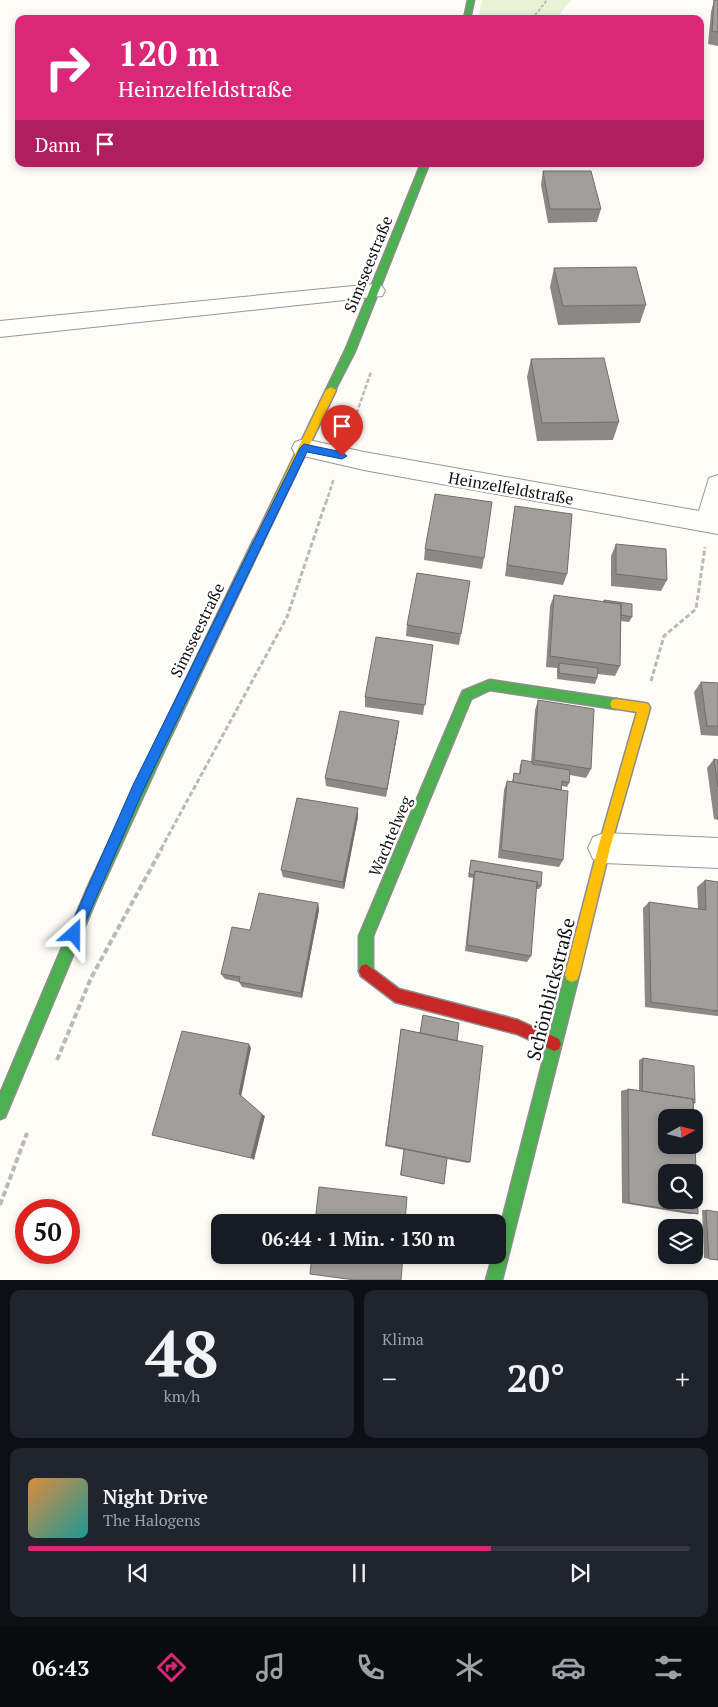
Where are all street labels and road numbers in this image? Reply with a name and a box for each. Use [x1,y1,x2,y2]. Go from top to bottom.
street label: Simsseestraße [339,212,397,316]
street label: Heinzelfeldstraße [447,466,575,510]
street label: Simsseestraße [165,579,229,681]
street label: Wachtelweg [363,792,417,880]
street label: Schönblickstraße [520,915,580,1063]

